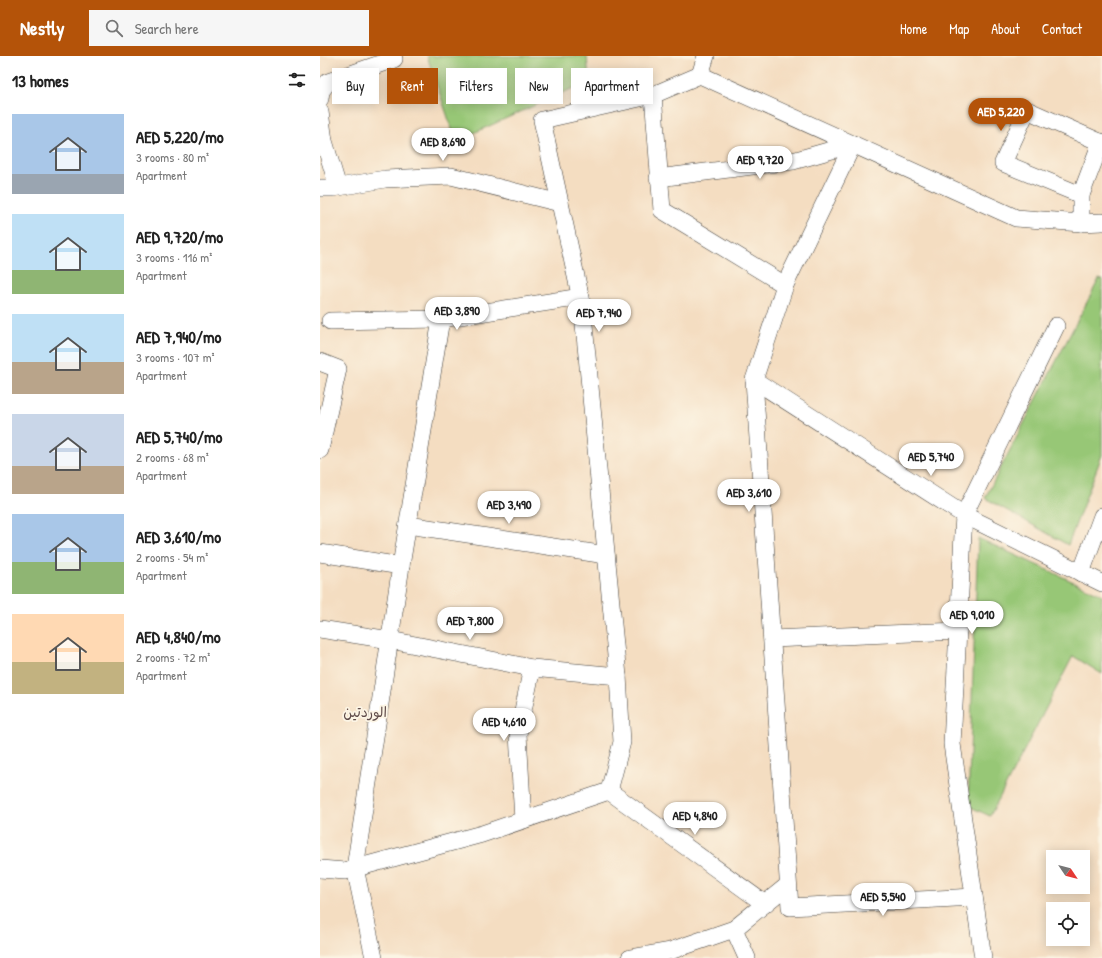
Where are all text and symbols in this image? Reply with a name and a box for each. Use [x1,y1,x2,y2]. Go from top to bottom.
search box [89,10,369,46]
text: Nestly [20,15,65,41]
icon: search [103,17,125,39]
text: Search here [135,18,199,39]
text: Home [900,19,927,38]
text: Map [949,19,969,38]
text: About [991,19,1020,38]
text: Contact [1042,19,1082,38]
chip: Buy [332,68,379,104]
chip: Rent [387,68,438,104]
chip: Filters [446,68,507,104]
chip: New [515,68,563,104]
chip: Apartment [571,68,653,104]
text: 13 homes [12,69,69,92]
icon: filters [286,69,308,91]
pin: AED 5,220 [955,98,1047,132]
text: AED 5,220 [977,102,1025,120]
text: AED 5,220/mo [136,125,224,148]
pin: AED 8,690 [397,128,489,162]
icon: home [44,130,92,178]
text: AED 8,690 [420,132,466,150]
pin: AED 9,720 [714,146,806,180]
text: 3 rooms · 80 m² [136,148,209,166]
text: AED 9,720 [737,150,784,168]
text: Apartment [136,166,187,184]
text: AED 9,720/mo [136,225,223,248]
icon: home [44,230,92,278]
text: 3 rooms · 116 m² [136,248,212,266]
text: Apartment [136,266,187,284]
pin: AED 3,890 [411,297,503,331]
pin: AED 7,940 [553,299,645,333]
text: AED 3,890 [434,301,480,319]
text: AED 7,940 [576,303,622,321]
text: AED 7,940/mo [136,325,221,348]
icon: home [44,330,92,378]
text: 3 rooms · 107 m² [136,348,215,366]
text: Apartment [136,366,187,384]
text: AED 5,740/mo [136,425,222,448]
icon: home [44,430,92,478]
pin: AED 5,740 [885,443,977,477]
text: AED 5,740 [908,447,954,465]
text: 2 rooms · 68 m² [136,448,209,466]
text: Apartment [136,466,187,484]
pin: AED 3,610 [703,479,795,513]
text: AED 3,610 [726,483,772,501]
pin: AED 3,490 [463,491,555,525]
text: AED 3,490 [486,495,532,513]
text: AED 3,610/mo [136,525,221,548]
icon: home [44,530,92,578]
text: 2 rooms · 54 m² [136,548,208,566]
text: Apartment [136,566,187,584]
pin: AED 9,010 [926,601,1018,635]
text: AED 9,010 [949,605,995,623]
pin: AED 7,800 [424,607,516,641]
text: AED 7,800 [446,611,494,629]
text: AED 4,840/mo [136,625,221,648]
icon: home [44,630,92,678]
text: 2 rooms · 72 m² [136,648,210,666]
text: Apartment [136,666,187,684]
district label: الوردتين [343,702,387,721]
pin: AED 4,610 [458,708,550,742]
text: AED 4,610 [482,712,526,730]
pin: AED 4,840 [649,802,741,836]
text: AED 4,840 [672,806,718,824]
north arrow [1046,850,1090,894]
map controls [1046,850,1090,946]
pin: AED 5,540 [837,883,929,917]
text: AED 5,540 [860,887,906,905]
button: locate [1046,902,1090,946]

